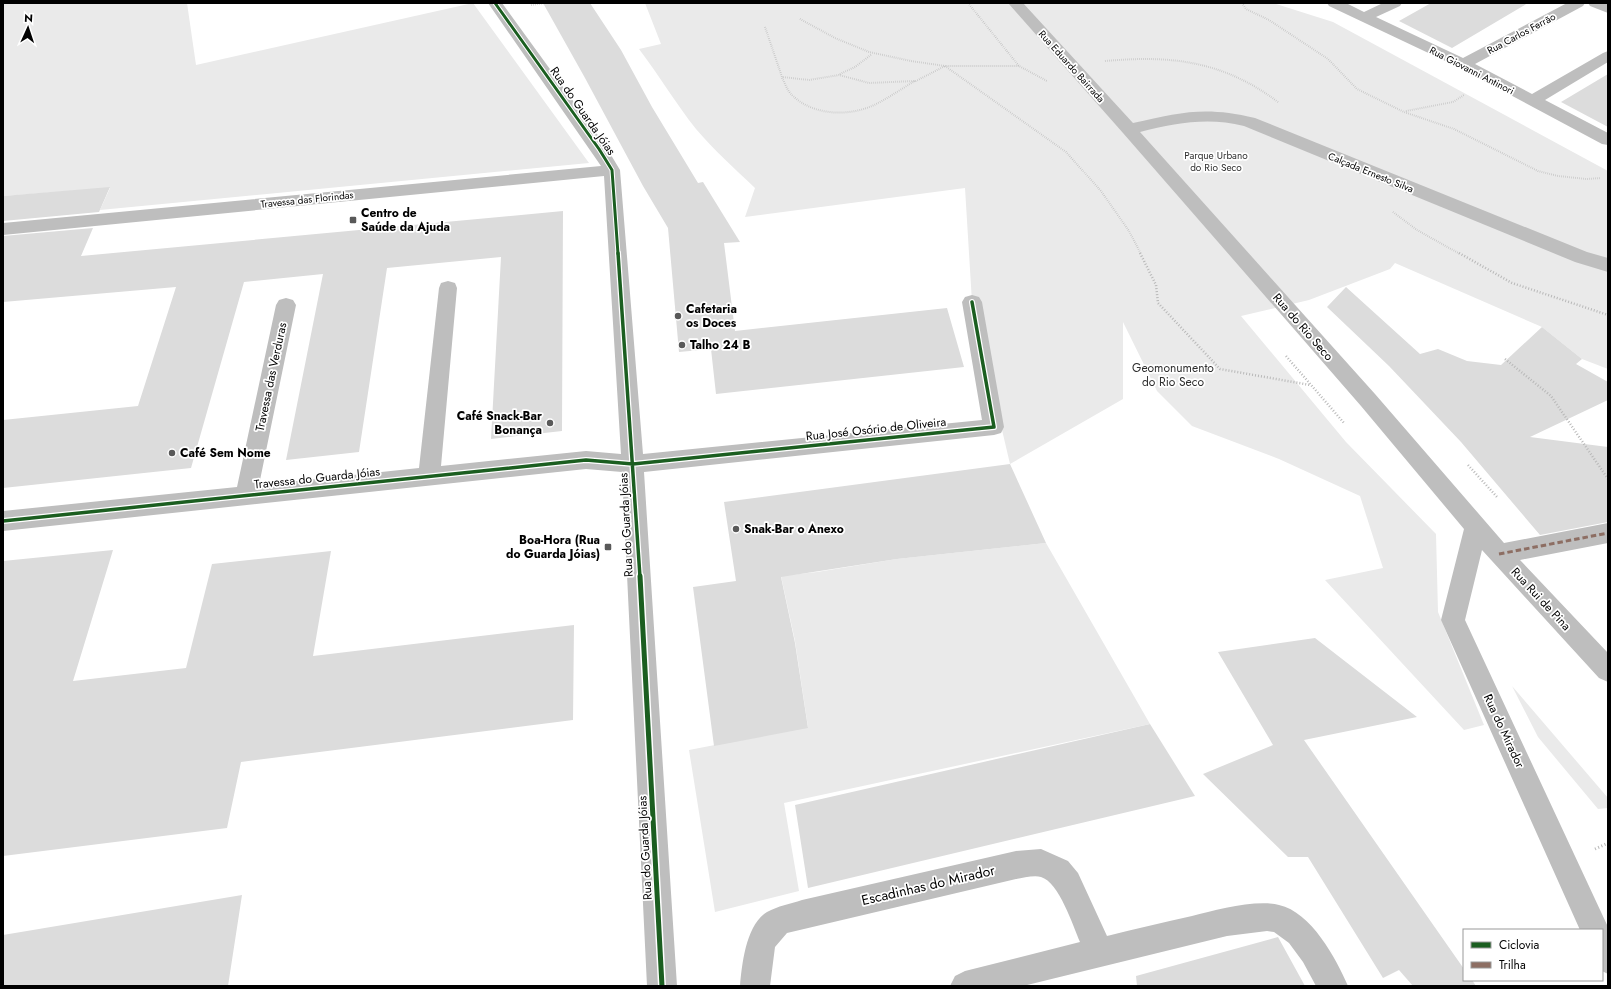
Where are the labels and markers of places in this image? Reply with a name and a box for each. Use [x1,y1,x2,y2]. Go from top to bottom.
place label: Centro de Saúde da Ajuda [361,204,450,236]
marker: Centro de Saúde da Ajuda [348,215,358,225]
place label: Cafetaria os Doces [686,300,737,332]
marker: Cafetaria os Doces [673,311,683,321]
place label: Talho 24 B [690,336,751,354]
marker: Talho 24 B [677,340,687,350]
place label: Café Snack-Bar Bonança [457,407,542,439]
marker: Café Snack-Bar Bonança [545,418,555,428]
place label: Café Sem Nome [180,444,271,462]
marker: Café Sem Nome [167,448,177,458]
place label: Snak-Bar o Anexo [744,520,844,538]
marker: Snak-Bar o Anexo [731,524,741,534]
place label: Boa-Hora (Rua do Guarda Jóias) [506,531,600,563]
marker: Boa-Hora (Rua do Guarda Jóias) [603,542,613,552]

